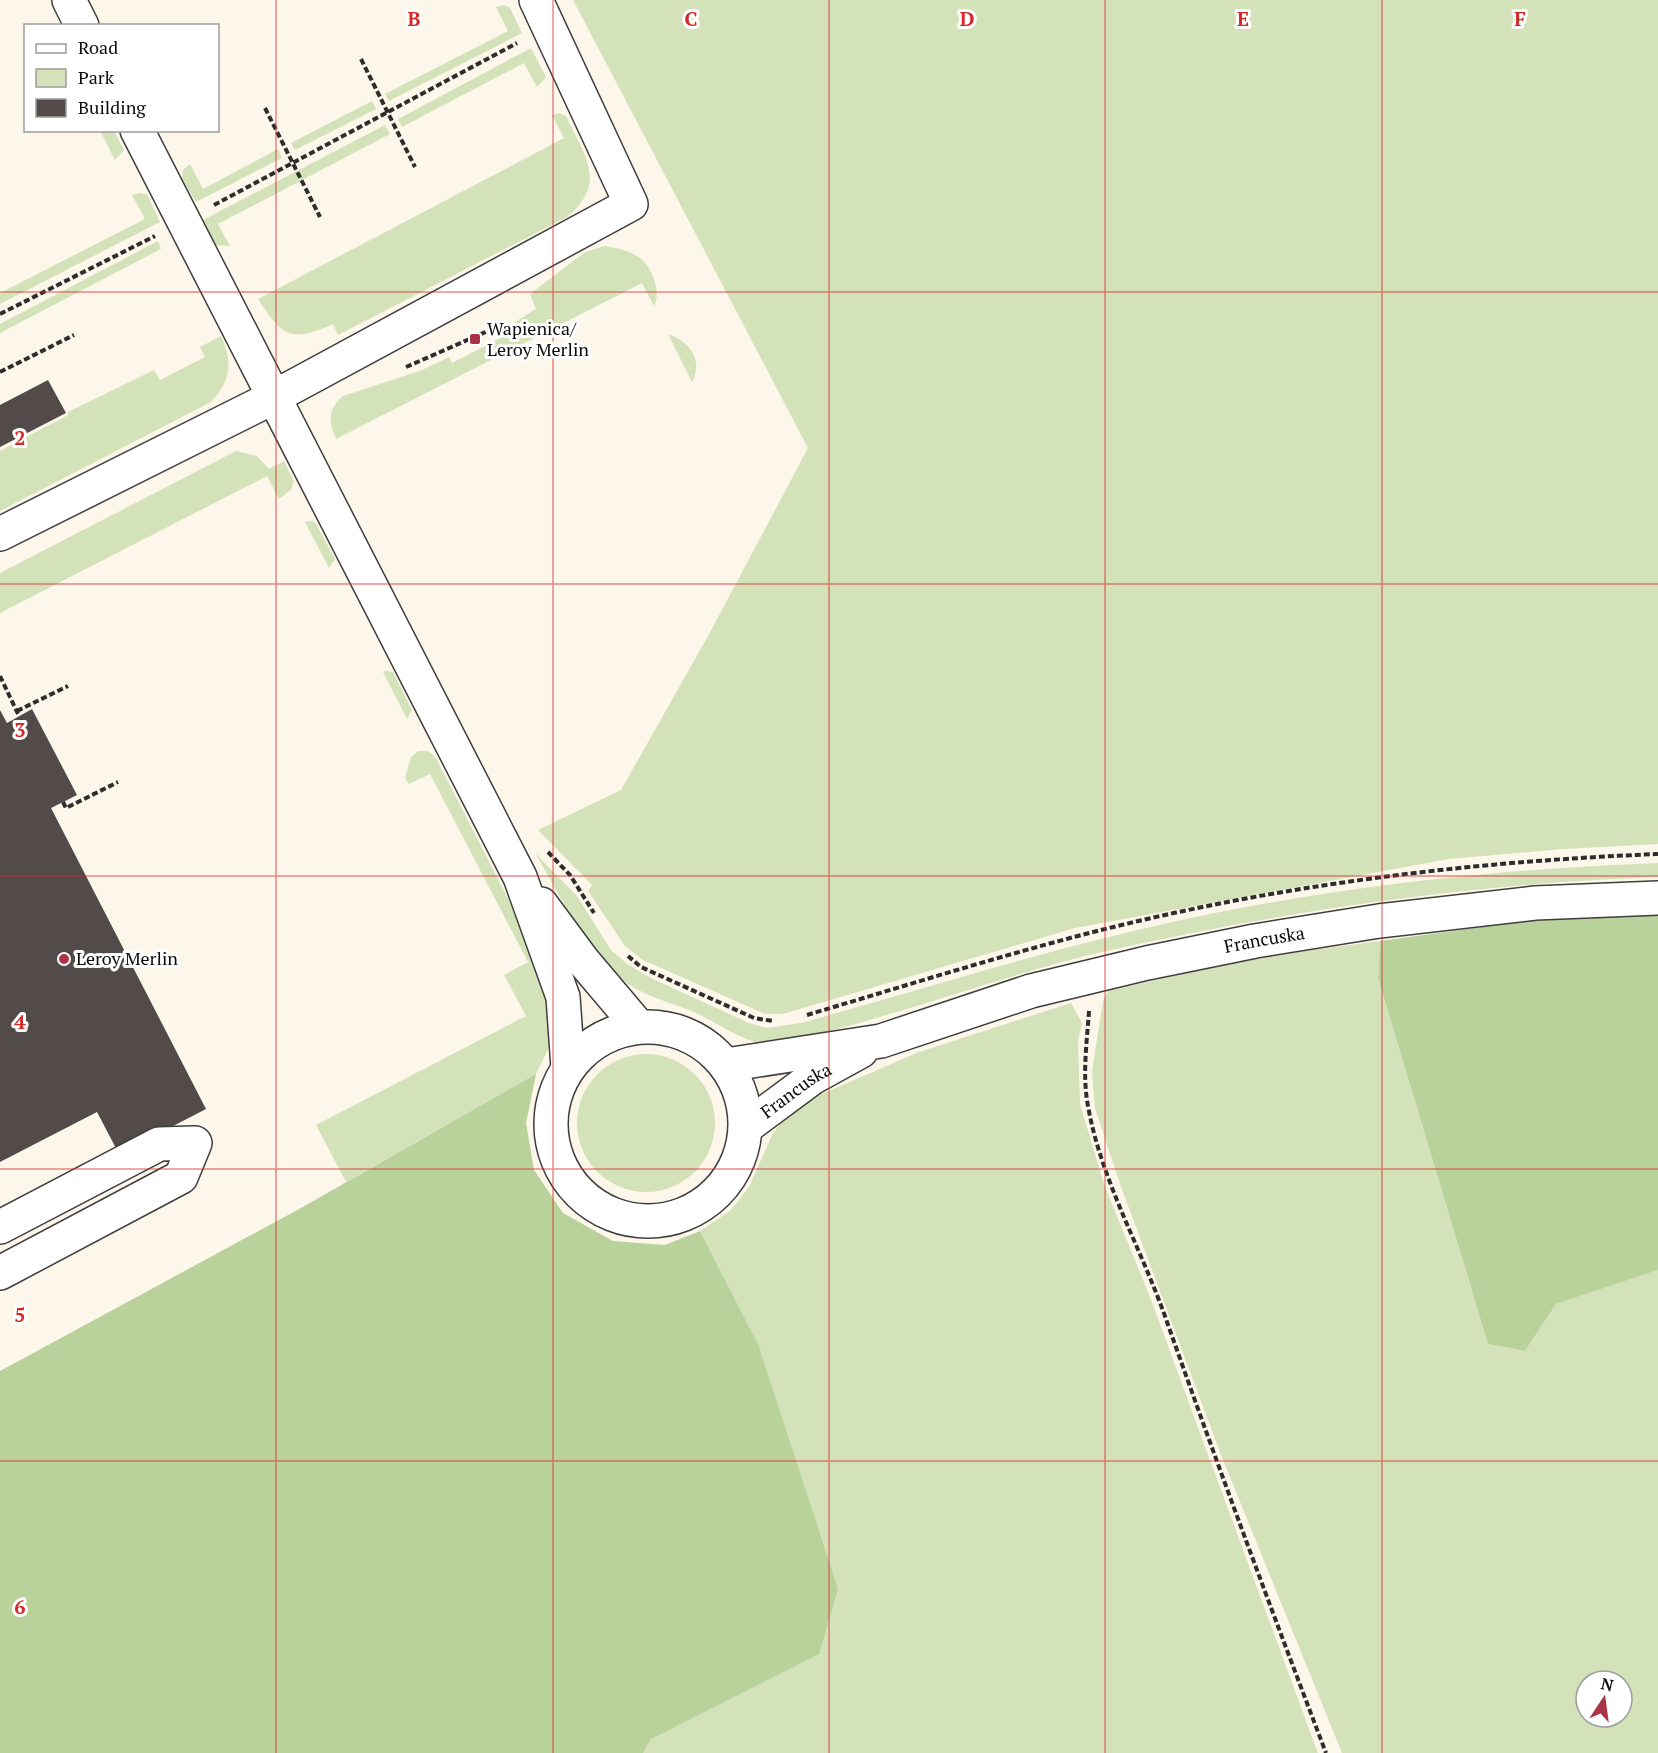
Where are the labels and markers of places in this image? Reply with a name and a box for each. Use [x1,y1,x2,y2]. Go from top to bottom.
place label: Wapienica/ Leroy Merlin [487,316,589,361]
marker: Wapienica/ Leroy Merlin [468,332,482,346]
place label: Leroy Merlin [76,946,178,970]
marker: Leroy Merlin [57,952,71,966]

